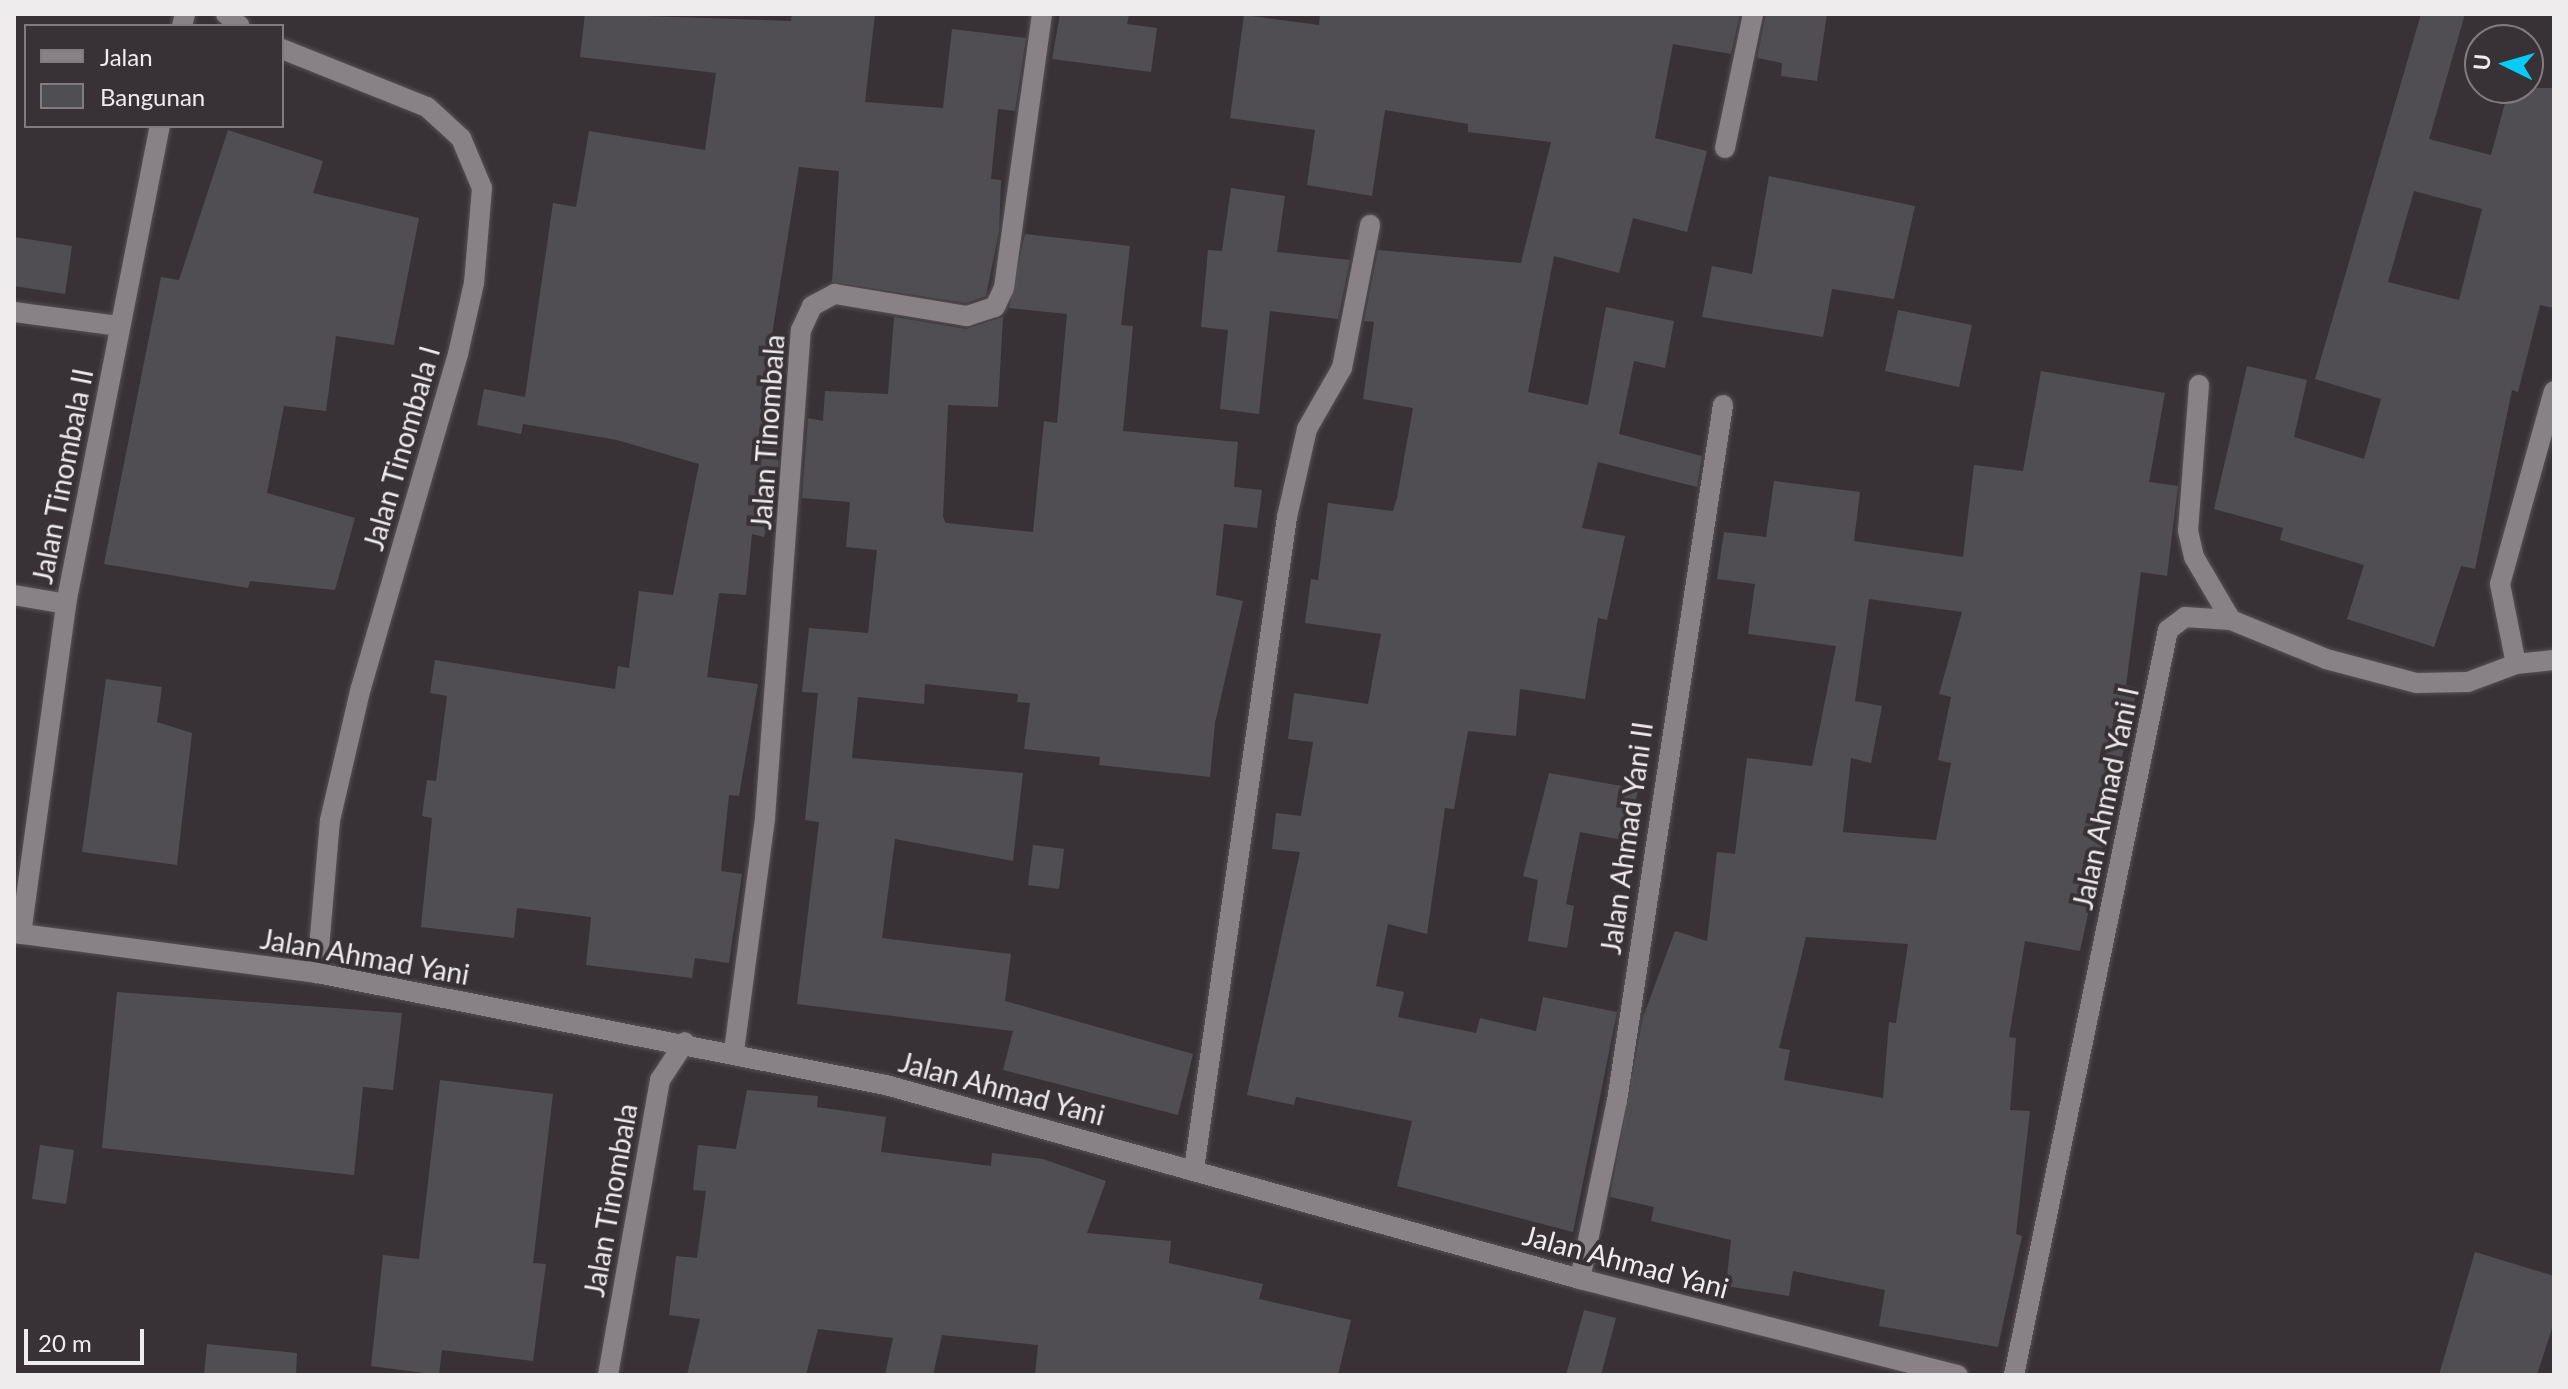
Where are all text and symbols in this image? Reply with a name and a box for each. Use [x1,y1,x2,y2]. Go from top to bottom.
legend [24,24,284,128]
north arrow [2464,24,2544,104]
text: Jalan [100,42,153,71]
text: U [2467,53,2496,71]
text: Bangunan [100,82,205,111]
street label: Jalan Tinombala [743,333,791,531]
street label: Jalan Tinombala I [356,342,446,554]
street label: Jalan Tinombala II [25,365,99,587]
street label: Jalan Ahmad Yani I [2065,683,2145,913]
street label: Jalan Ahmad Yani II [1593,719,1659,957]
street label: Jalan Ahmad Yani [257,921,473,991]
street label: Jalan Ahmad Yani [895,1044,1109,1132]
street label: Jalan Tinombala [576,1100,644,1300]
street label: Jalan Ahmad Yani [1519,1217,1733,1305]
scale bar [28,1313,148,1363]
text: 20 m [38,1328,92,1357]

